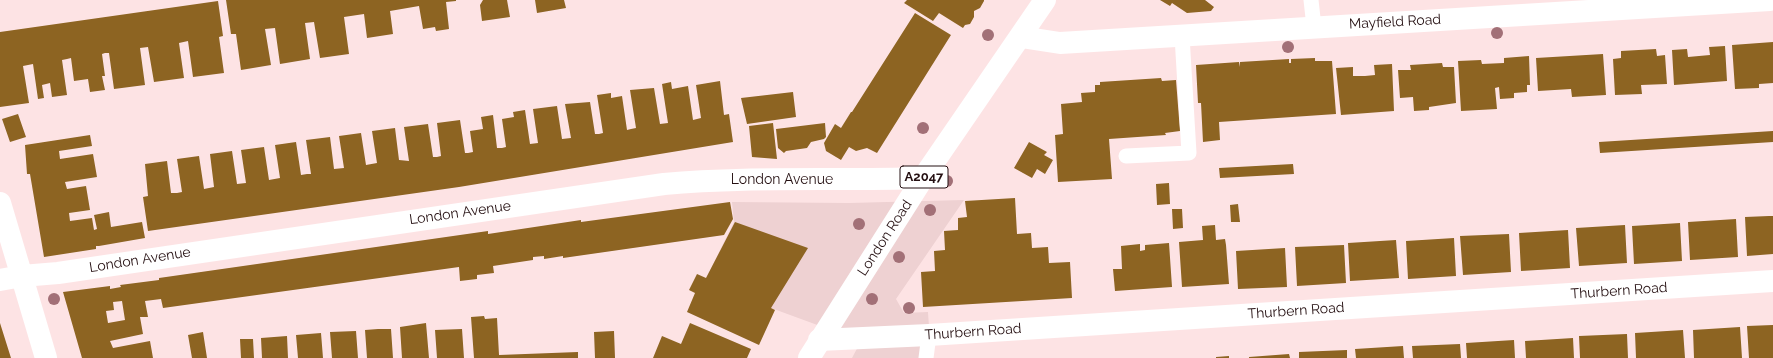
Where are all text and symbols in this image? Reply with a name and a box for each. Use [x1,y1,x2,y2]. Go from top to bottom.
street label: Mayfield Road [1349,11,1441,33]
road number: A2047 [900,166,948,188]
street label: London Avenue [731,172,833,188]
street label: London Road [854,197,916,279]
street label: London Avenue [408,198,512,228]
street label: London Avenue [88,244,192,276]
street label: Thurbern Road [1570,279,1668,303]
street label: Thurbern Road [1247,299,1345,323]
street label: Thurbern Road [924,320,1022,344]

